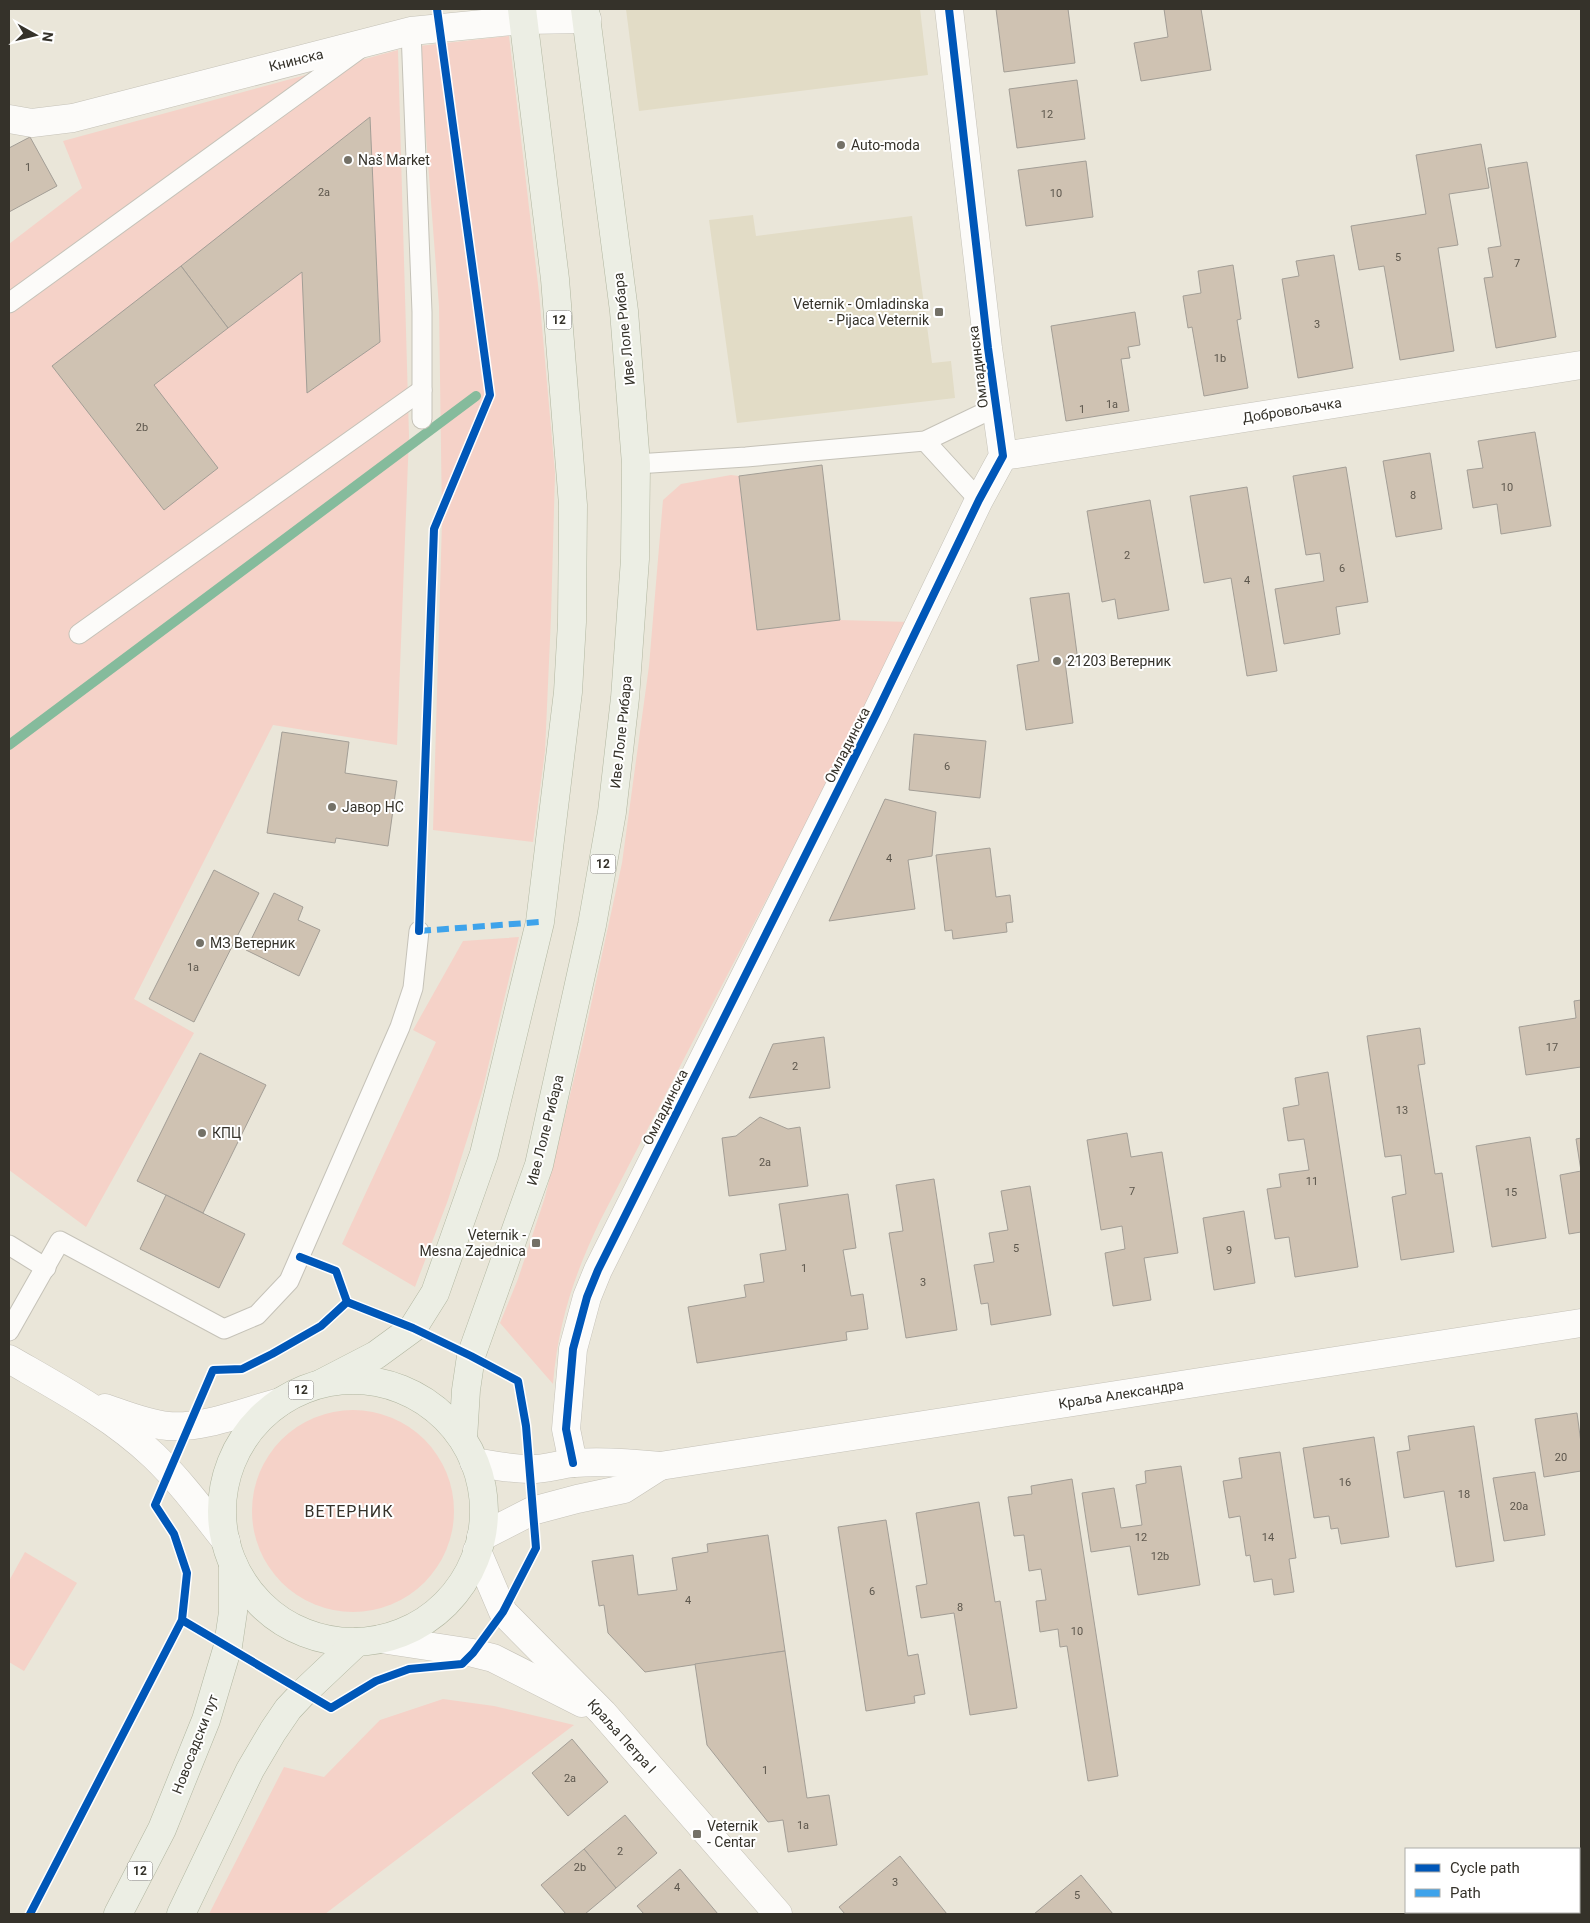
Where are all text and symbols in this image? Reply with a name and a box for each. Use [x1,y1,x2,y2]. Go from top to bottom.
north arrow [10,10,60,60]
text: N [39,31,56,43]
street label: Книнска [267,46,325,74]
house number: 12 [1041,108,1053,121]
place label: Auto-moda [851,137,920,153]
marker: Auto-moda [835,139,847,151]
place label: Naš Market [358,152,430,168]
marker: Naš Market [342,154,354,166]
house number: 1 [25,161,31,174]
house number: 2a [318,186,330,199]
house number: 10 [1050,187,1062,200]
house number: 5 [1395,251,1401,264]
house number: 7 [1514,257,1520,270]
street label: Иве Лоле Рибара [610,272,638,386]
place label: Veternik - Omladinska - Pijaca Veternik [793,296,930,328]
marker: Veternik - Omladinska - Pijaca Veternik [933,306,945,318]
road number: 12 [546,310,572,330]
house number: 3 [1314,318,1320,331]
street label: Омладинска [965,325,991,409]
house number: 1b [1214,352,1226,365]
street label: Добровољачка [1241,394,1343,426]
house number: 1a [1106,398,1118,411]
house number: 1 [1079,403,1085,416]
house number: 2b [136,421,148,434]
house number: 10 [1501,481,1513,494]
house number: 8 [1410,489,1416,502]
house number: 2 [1124,549,1130,562]
house number: 6 [1339,562,1345,575]
house number: 4 [1244,574,1250,587]
place label: 21203 Ветерник [1067,653,1172,669]
marker: 21203 Ветерник [1051,655,1063,667]
street label: Иве Лоле Рибара [607,675,635,789]
street label: Омладинска [821,704,873,786]
house number: 6 [944,760,950,773]
place label: Јавор НС [342,799,404,815]
marker: Јавор НС [326,801,338,813]
house number: 4 [886,852,892,865]
road number: 12 [590,854,616,874]
place label: МЗ Ветерник [210,935,296,951]
marker: МЗ Ветерник [194,937,206,949]
house number: 1a [187,961,199,974]
house number: 17 [1546,1041,1558,1054]
house number: 2 [792,1060,798,1073]
street label: Омладинска [639,1066,691,1148]
street label: Иве Лоле Рибара [524,1073,566,1187]
house number: 13 [1396,1104,1408,1117]
place label: КПЦ [212,1125,241,1141]
marker: КПЦ [196,1127,208,1139]
house number: 2a [759,1156,771,1169]
house number: 11 [1306,1175,1318,1188]
house number: 7 [1129,1185,1135,1198]
house number: 15 [1505,1186,1517,1199]
place label: Veternik - Mesna Zajednica [420,1227,526,1259]
marker: Veternik - Mesna Zajednica [530,1237,542,1249]
house number: 5 [1013,1242,1019,1255]
house number: 9 [1226,1244,1232,1257]
house number: 1 [801,1262,807,1275]
house number: 3 [920,1276,926,1289]
street label: Краља Александра [1057,1376,1185,1412]
road number: 12 [288,1380,314,1400]
house number: 20 [1555,1451,1567,1464]
house number: 16 [1339,1476,1351,1489]
house number: 18 [1458,1488,1470,1501]
house number: 20a [1510,1500,1528,1513]
district label: ВЕТЕРНИК [304,1502,394,1521]
house number: 12 [1135,1531,1147,1544]
house number: 14 [1262,1531,1274,1544]
house number: 12b [1151,1550,1169,1563]
house number: 6 [869,1585,875,1598]
house number: 4 [685,1594,691,1607]
house number: 8 [957,1601,963,1614]
house number: 10 [1071,1625,1083,1638]
street label: Новосадски пут [169,1692,221,1796]
street label: Краља Петра I [585,1696,659,1776]
house number: 1 [762,1764,768,1777]
house number: 2a [564,1772,576,1785]
place label: Veternik - Centar [707,1818,759,1850]
house number: 1a [797,1819,809,1832]
marker: Veternik - Centar [691,1828,703,1840]
house number: 2 [617,1845,623,1858]
legend [1405,1848,1580,1913]
text: Cycle path [1450,1859,1520,1877]
house number: 2b [574,1861,586,1874]
road number: 12 [128,1862,152,1880]
house number: 3 [892,1876,898,1889]
house number: 4 [674,1881,680,1894]
text: Path [1450,1884,1481,1902]
house number: 5 [1074,1889,1080,1902]

